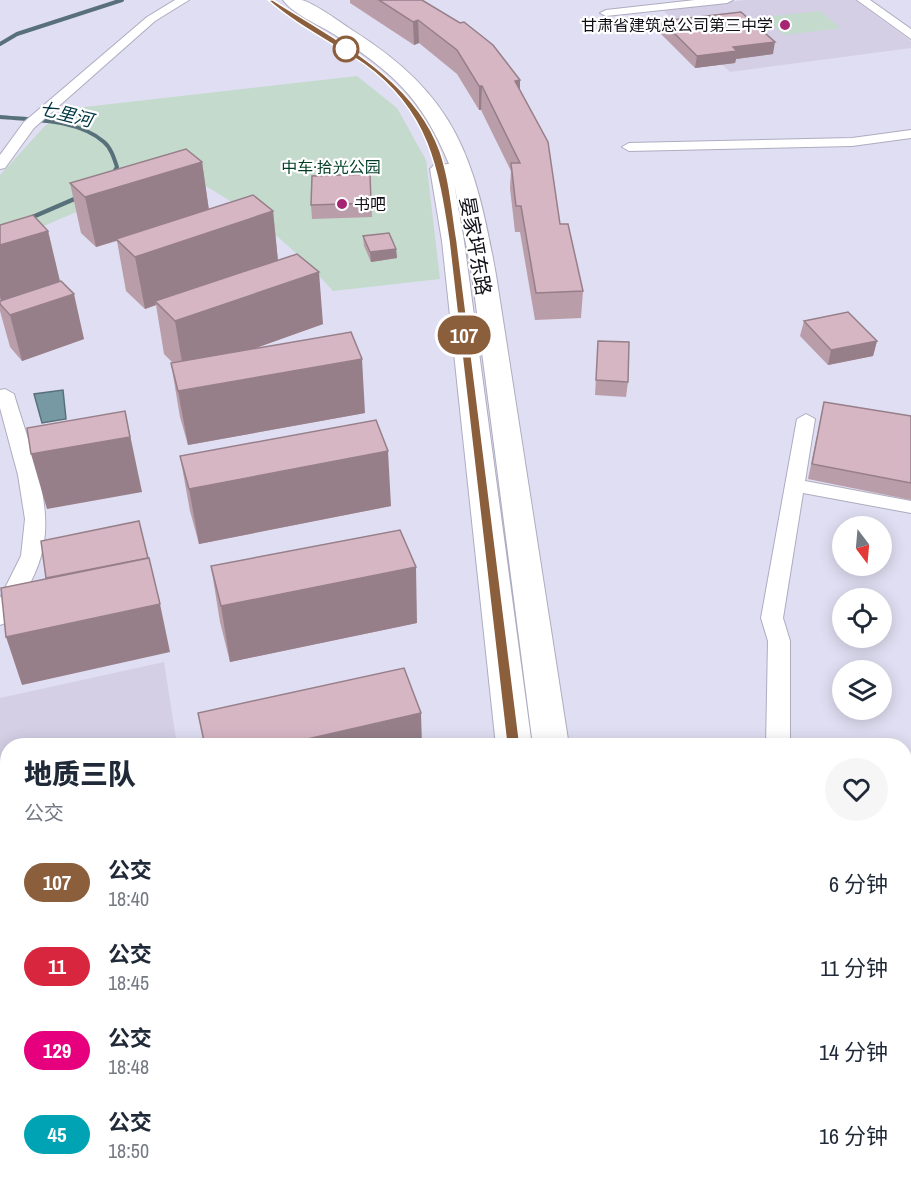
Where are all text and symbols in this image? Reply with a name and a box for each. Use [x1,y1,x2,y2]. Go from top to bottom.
place label: 甘肃省建筑总公司第三中学 [581,14,773,36]
marker: 甘肃省建筑总公司第三中学 [778,18,792,32]
unlabelled marker [333,36,359,62]
water label: 七里河 [37,95,98,133]
park label: 中车·拾光公园 [281,156,381,178]
place label: 书吧 [354,193,386,215]
street label: 晏家坪东路 [454,194,498,298]
marker: 书吧 [335,197,349,211]
line badge: 107 [430,316,498,354]
text: 107 [450,321,478,350]
north arrow [832,516,892,576]
map controls [832,516,892,720]
button: locate [832,588,892,648]
button: layers [832,660,892,720]
text: 地质三队 [24,755,136,793]
button: heart [825,758,888,821]
text: 公交 [24,799,64,826]
text: 公交 [108,855,152,885]
text: 107 [43,868,71,897]
text: 6 分钟 [829,869,888,899]
text: 18:40 [108,885,149,912]
text: 公交 [108,939,152,969]
text: 11 [48,952,66,981]
text: 11 分钟 [820,953,888,983]
text: 18:45 [108,969,149,996]
text: 公交 [108,1023,152,1053]
text: 129 [43,1036,71,1065]
text: 14 分钟 [819,1037,888,1067]
text: 18:48 [108,1053,149,1080]
text: 公交 [108,1107,152,1137]
text: 45 [47,1120,67,1149]
text: 16 分钟 [819,1121,888,1151]
text: 18:50 [108,1137,149,1164]

